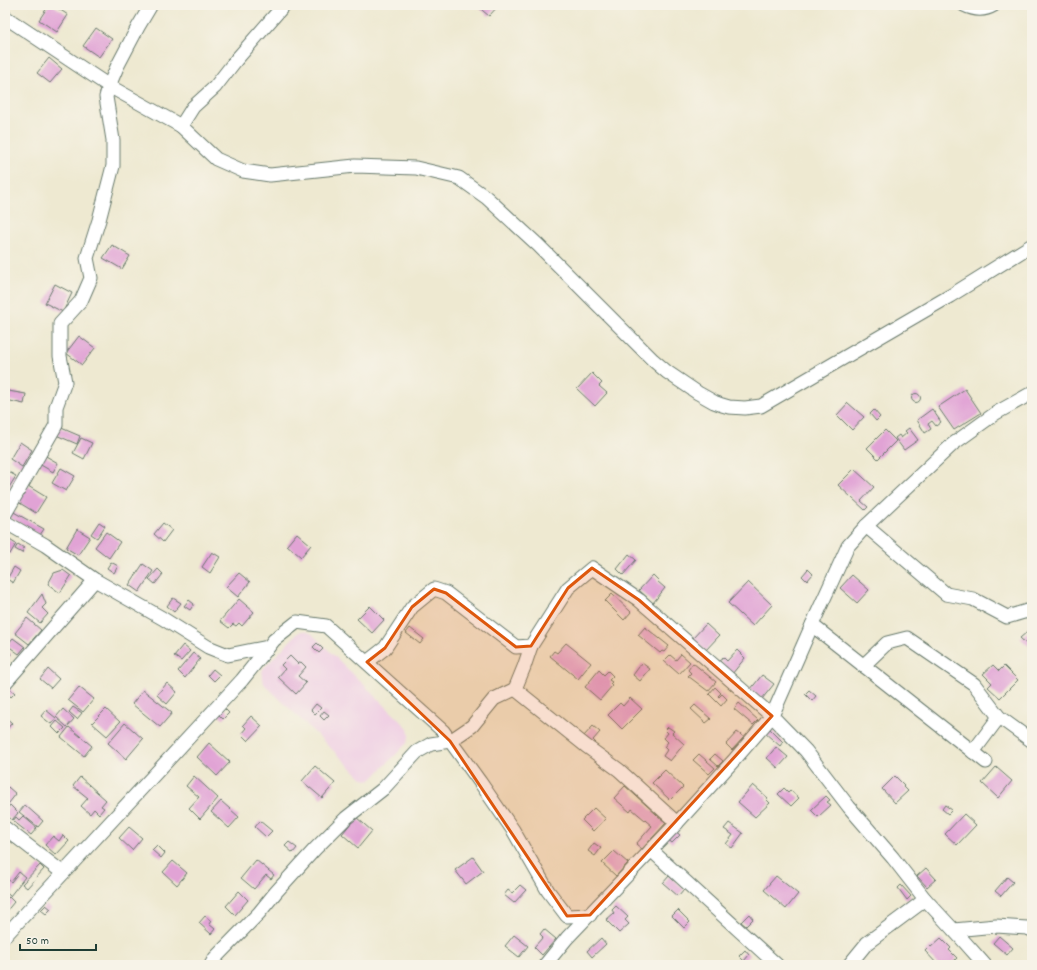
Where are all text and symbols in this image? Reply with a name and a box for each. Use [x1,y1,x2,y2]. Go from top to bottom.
scale bar [20,926,96,952]
text: 50 m [26,933,49,950]

